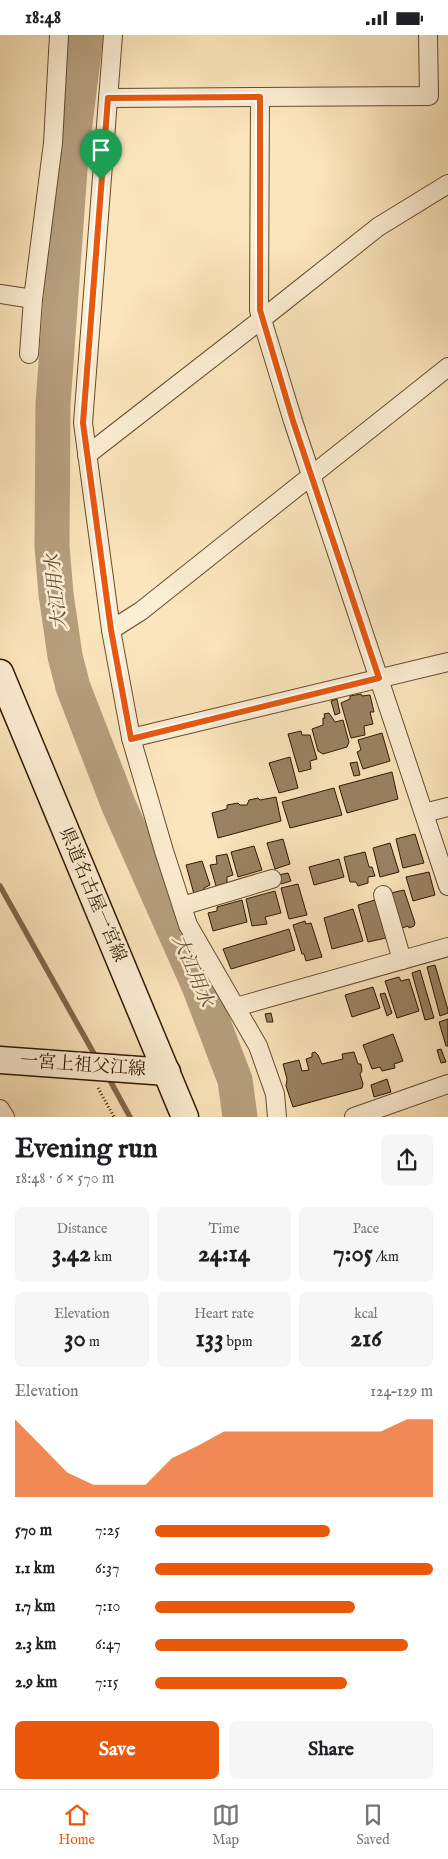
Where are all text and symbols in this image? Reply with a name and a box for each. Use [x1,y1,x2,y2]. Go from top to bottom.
text: 18:48 [25,6,61,30]
pin [80,129,122,180]
icon: arrive [87,136,115,164]
water label: 大江用水 [41,551,73,631]
street label: 県道名古屋一宮線 [53,824,131,966]
water label: 大江用水 [166,931,219,1013]
street label: 一宮上祖父江線 [19,1050,147,1082]
text: Evening run [15,1132,158,1167]
button: share [381,1134,433,1186]
text: 18:48 · 6 × 570 m [15,1169,114,1189]
text: Distance [57,1220,107,1238]
text: Time [208,1220,240,1238]
text: Pace [353,1220,379,1238]
text: 3.42 [52,1238,91,1270]
text: 24:14 [198,1238,250,1270]
text: 7:05 [333,1238,373,1270]
text: km [91,1248,112,1266]
text: /km [373,1248,399,1266]
text: Elevation [54,1305,110,1323]
text: Heart rate [194,1305,254,1323]
text: kcal [354,1305,378,1323]
text: 30 [64,1323,86,1355]
text: 133 [196,1323,224,1355]
text: 216 [350,1323,382,1355]
text: m [86,1333,100,1351]
text: bpm [224,1333,252,1351]
text: Elevation [15,1382,78,1402]
text: 124–129 m [370,1382,433,1402]
text: 570 m [15,1521,52,1541]
text: 7:25 [95,1521,120,1541]
text: 1.1 km [15,1559,55,1579]
text: 6:37 [95,1559,119,1579]
text: 1.7 km [15,1597,55,1617]
text: 7:10 [95,1597,120,1617]
text: 2.3 km [15,1635,56,1655]
text: 6:47 [95,1635,121,1655]
text: 2.9 km [15,1673,57,1693]
text: 7:15 [95,1673,118,1693]
button: Save [15,1721,219,1779]
button: Share [229,1721,433,1779]
tab: Home [58,1801,95,1849]
tab: Map [212,1801,240,1849]
tab: Saved [357,1801,390,1849]

